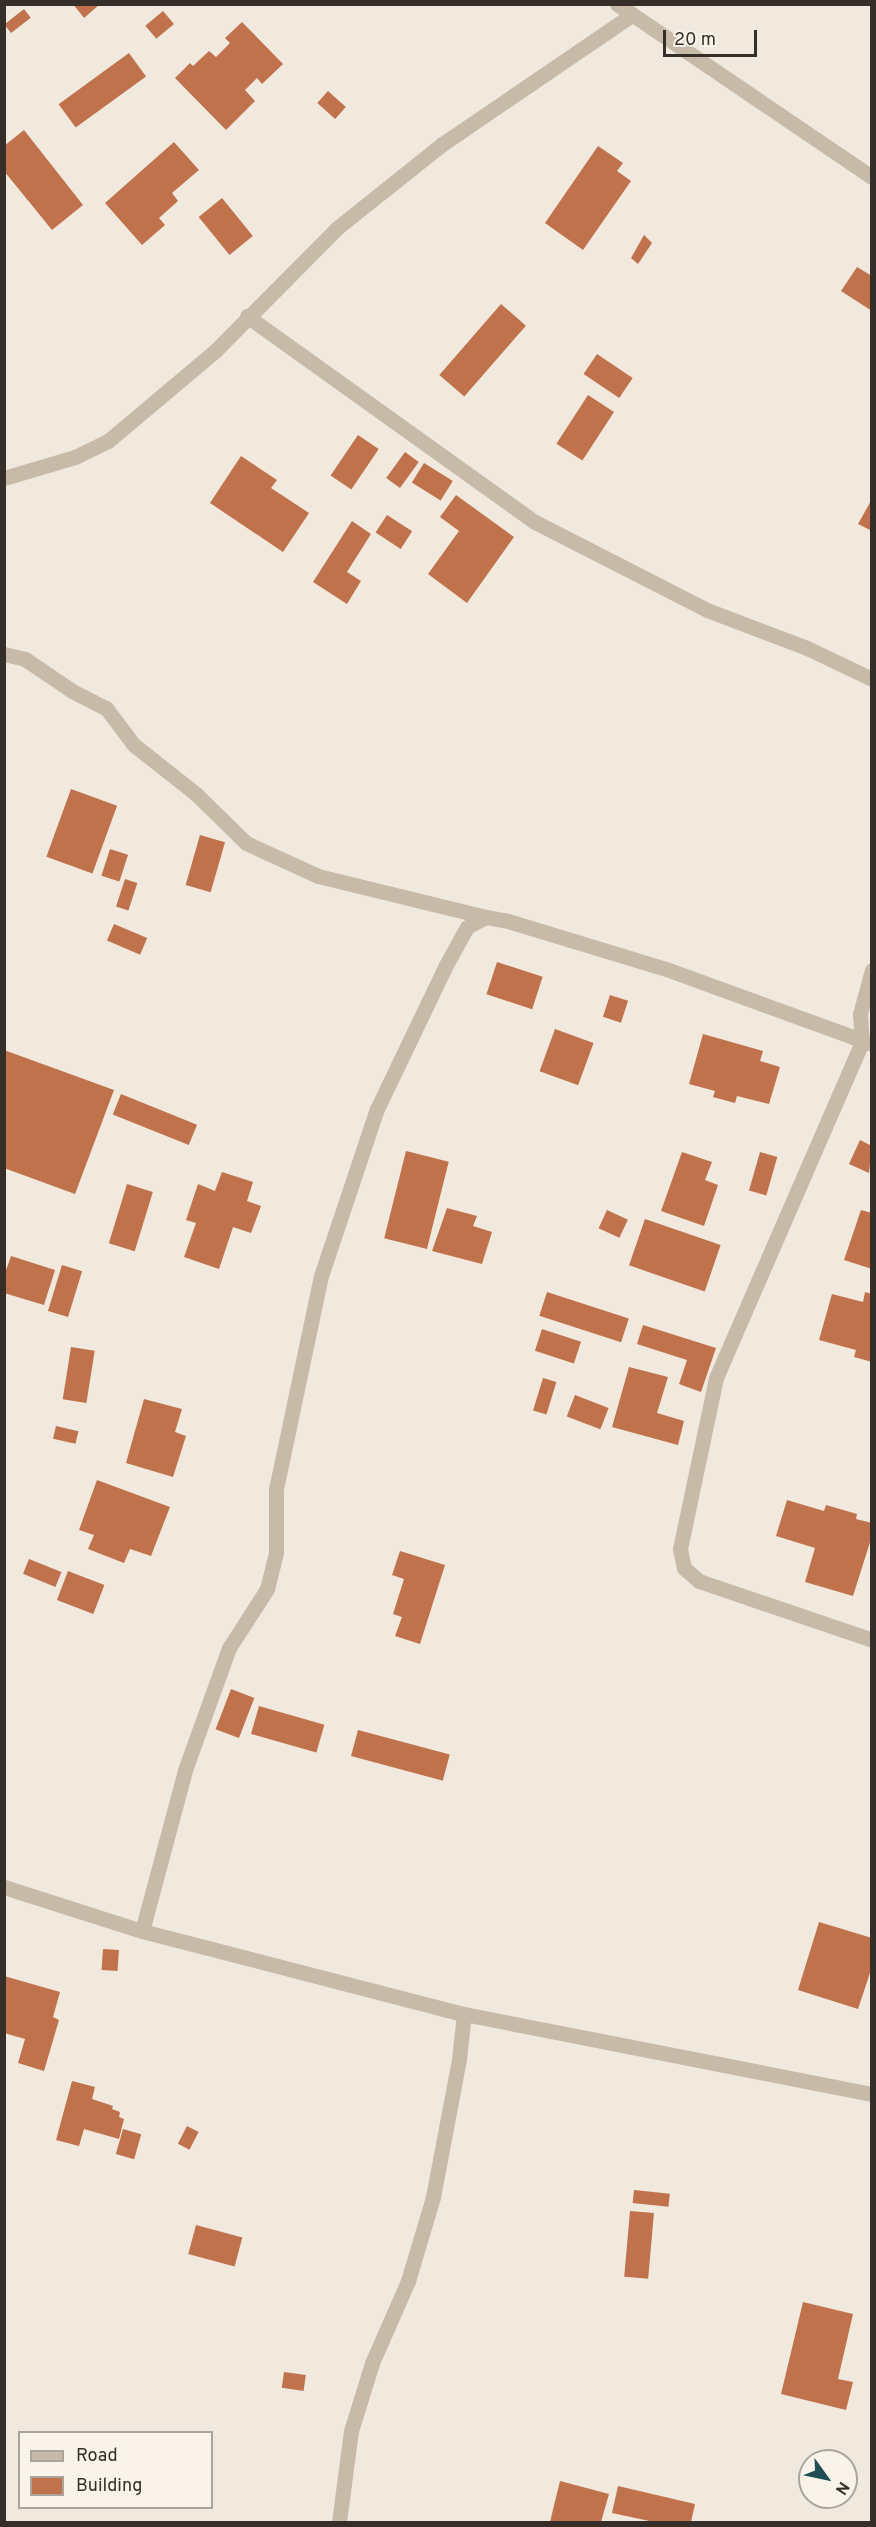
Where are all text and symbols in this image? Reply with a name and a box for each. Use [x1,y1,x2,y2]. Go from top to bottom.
scale bar [666,18,760,56]
text: 20 m [674,29,716,52]
legend [18,2431,213,2509]
text: Road [76,2445,118,2468]
north arrow [798,2449,858,2509]
text: Building [76,2475,142,2498]
text: N [830,2477,853,2498]

